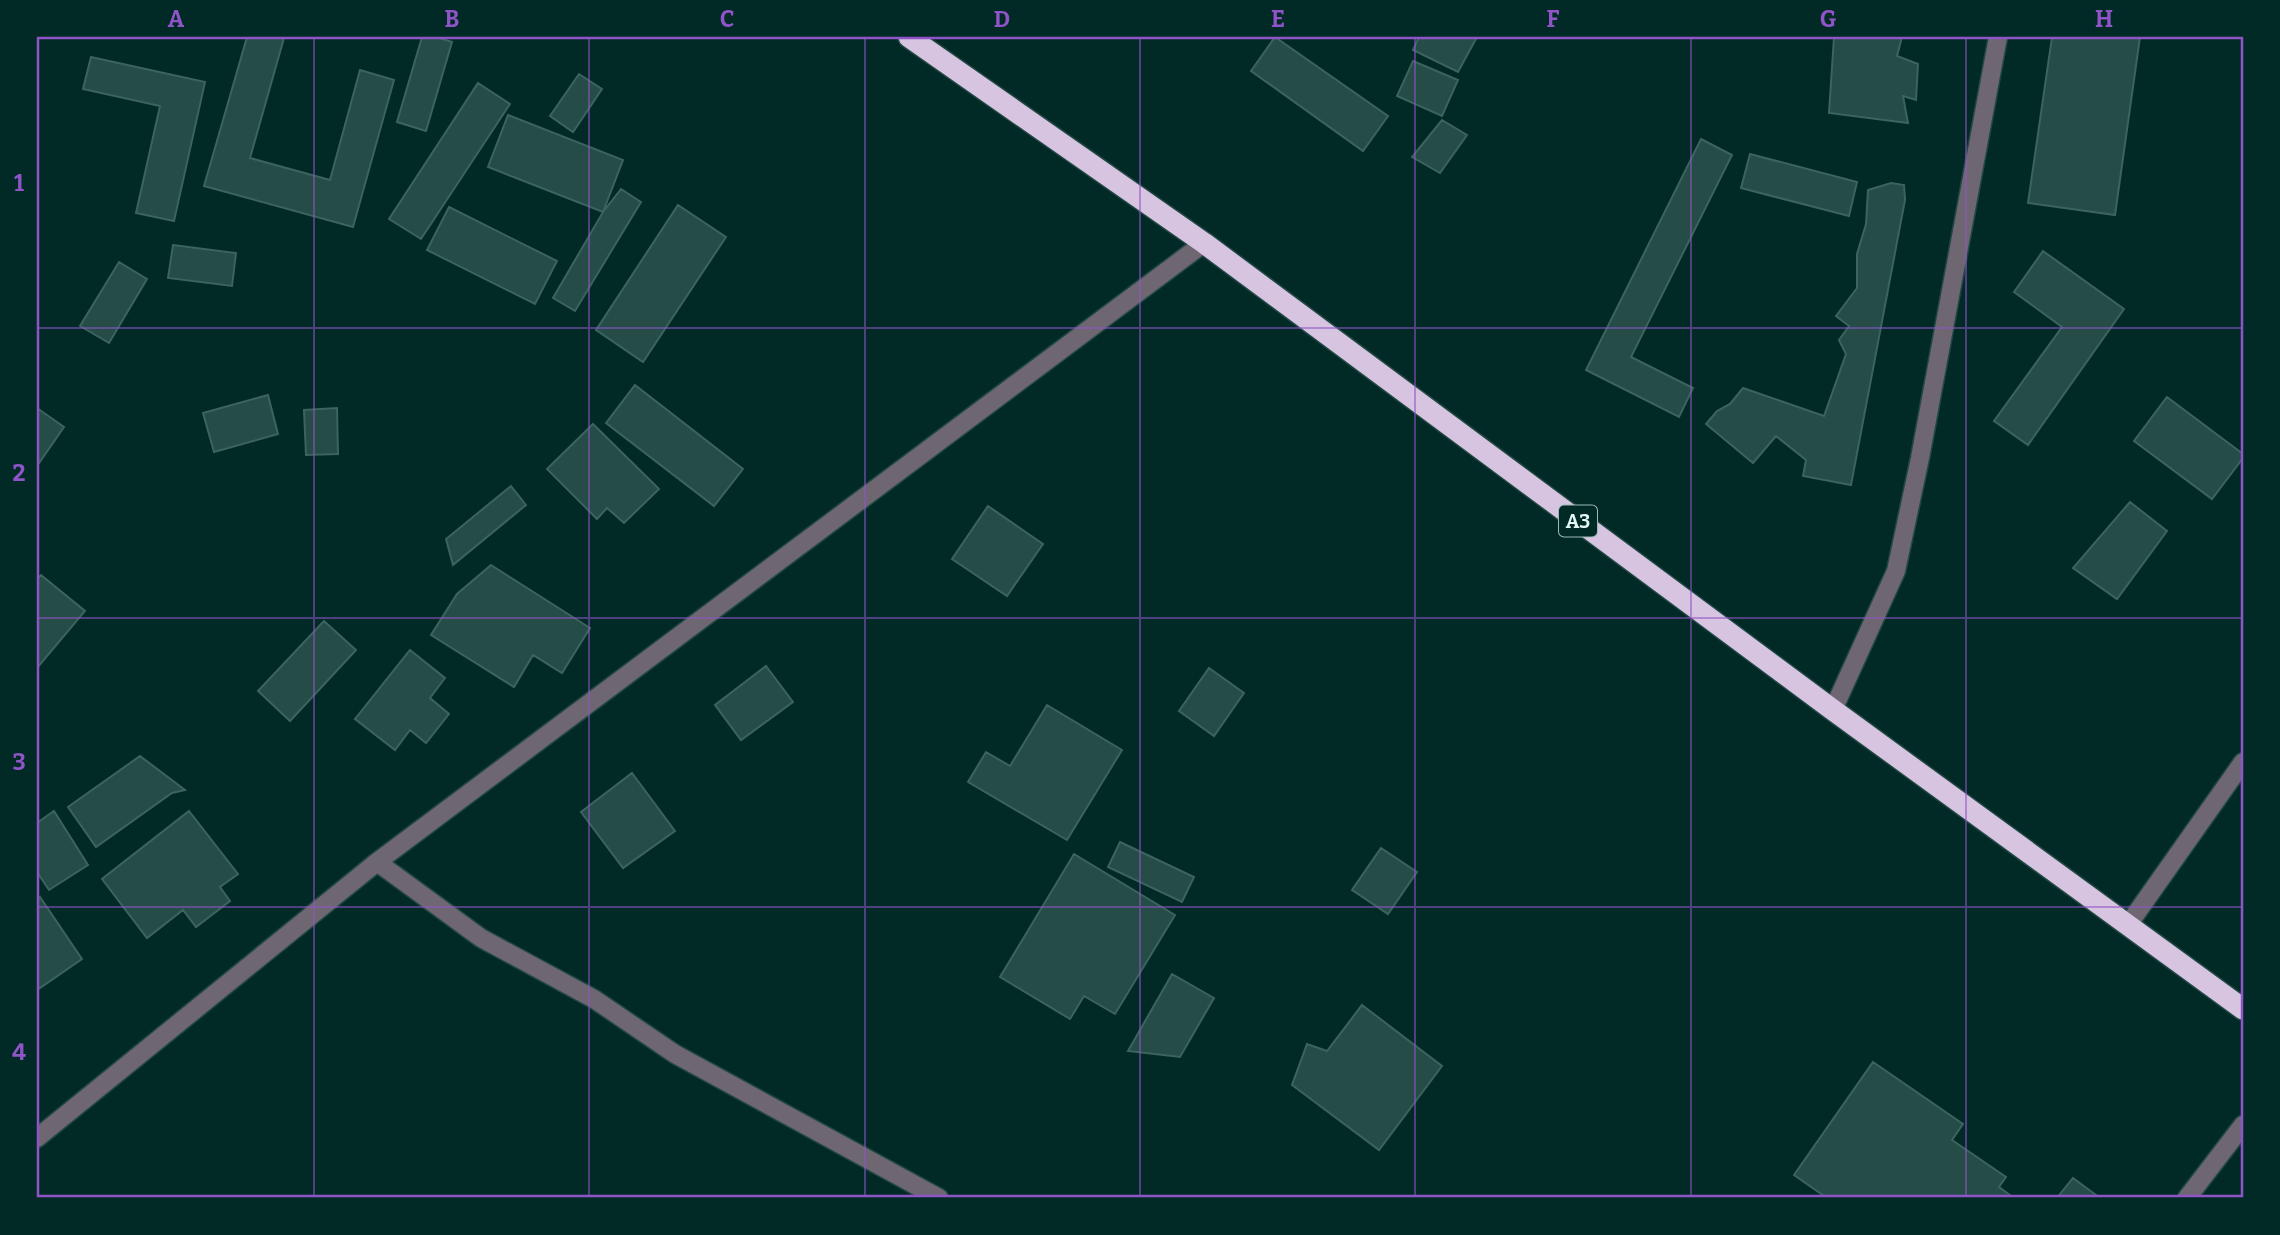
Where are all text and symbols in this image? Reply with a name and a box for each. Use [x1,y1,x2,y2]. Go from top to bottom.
text: A [168,5,185,33]
text: B [445,5,459,33]
text: C [720,5,734,33]
text: D [994,5,1010,33]
text: E [1271,5,1285,33]
text: F [1547,5,1560,33]
text: G [1820,5,1837,33]
text: H [2095,5,2113,33]
text: 1 [14,169,24,197]
text: 2 [13,459,26,487]
road number: A3 [1559,506,1597,536]
text: 3 [12,748,26,776]
text: 4 [12,1038,26,1066]

